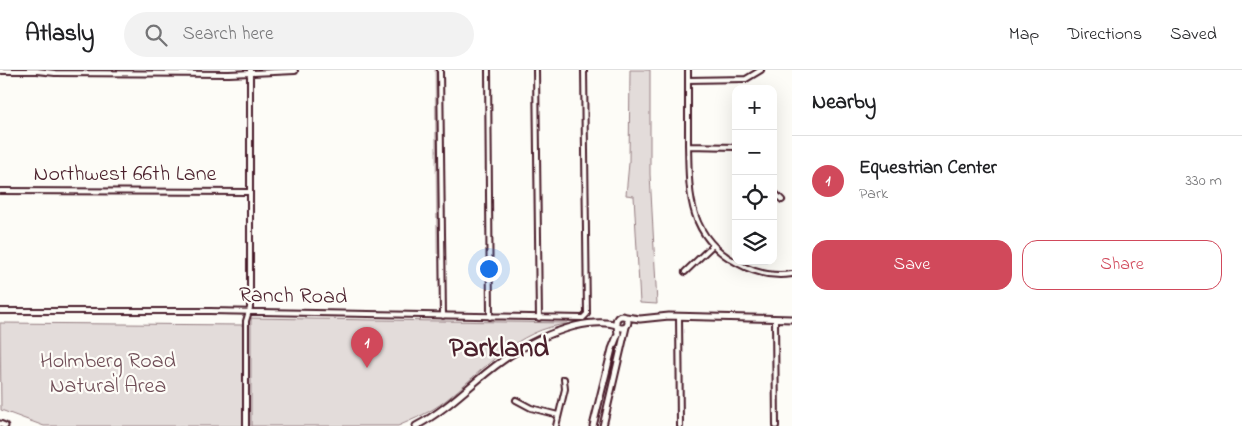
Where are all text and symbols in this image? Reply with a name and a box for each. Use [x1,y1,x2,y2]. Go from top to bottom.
search box [124,12,474,57]
text: Atlasly [25,17,94,52]
icon: search [142,21,170,49]
text: Search here [182,21,273,48]
text: Map [1009,22,1039,48]
text: Directions [1067,22,1142,48]
text: Saved [1170,22,1217,48]
map controls [732,85,777,265]
button: + [732,85,777,130]
text: Nearby [812,88,876,118]
button: − [732,130,777,175]
text: Equestrian Center [859,155,997,182]
street label: Northwest 66th Lane [34,159,217,191]
text: 1 [825,169,831,193]
text: 330 m [1185,169,1222,193]
button: locate [732,175,777,220]
text: Park [859,182,888,206]
button: layers [732,220,777,265]
button: Save [812,240,1012,290]
button: Share [1022,240,1222,290]
your location [476,256,502,282]
street label: Ranch Road [238,280,348,314]
pin: 1 [351,327,383,368]
district label: Parkland [449,329,549,370]
park label: Holmberg Road Natural Area [40,346,176,403]

